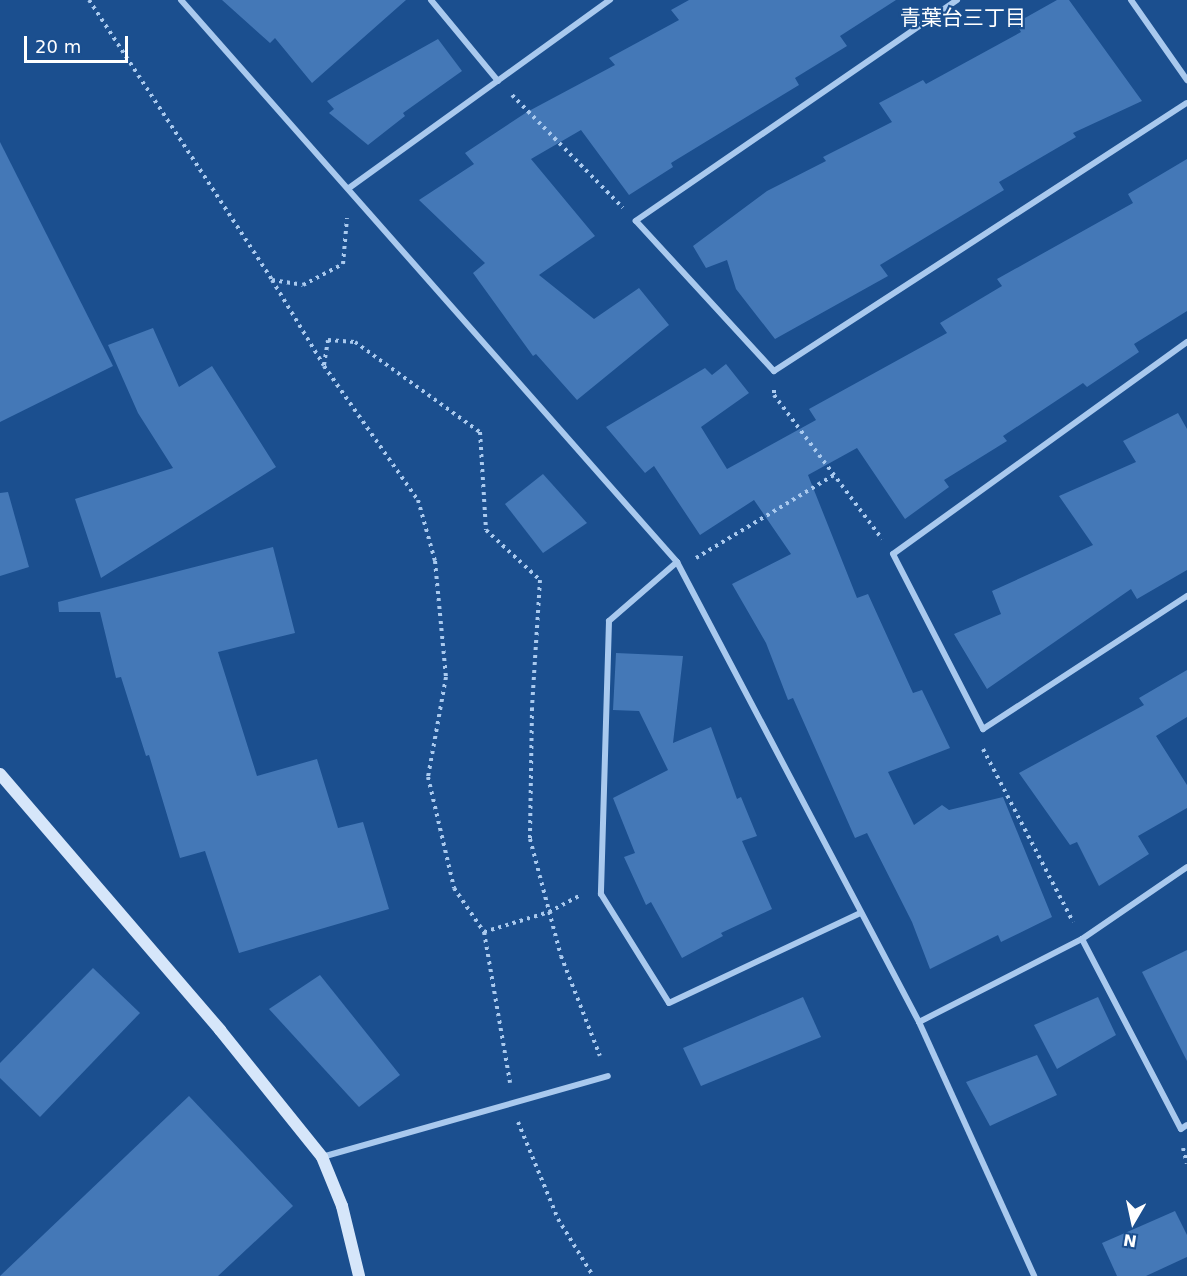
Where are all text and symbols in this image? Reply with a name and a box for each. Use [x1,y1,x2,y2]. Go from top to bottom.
district label: 青葉台三丁目 [900,5,1026,31]
scale bar [27,24,130,62]
text: 20 m [35,36,81,57]
north arrow [1103,1192,1163,1252]
text: N [1122,1230,1138,1251]

